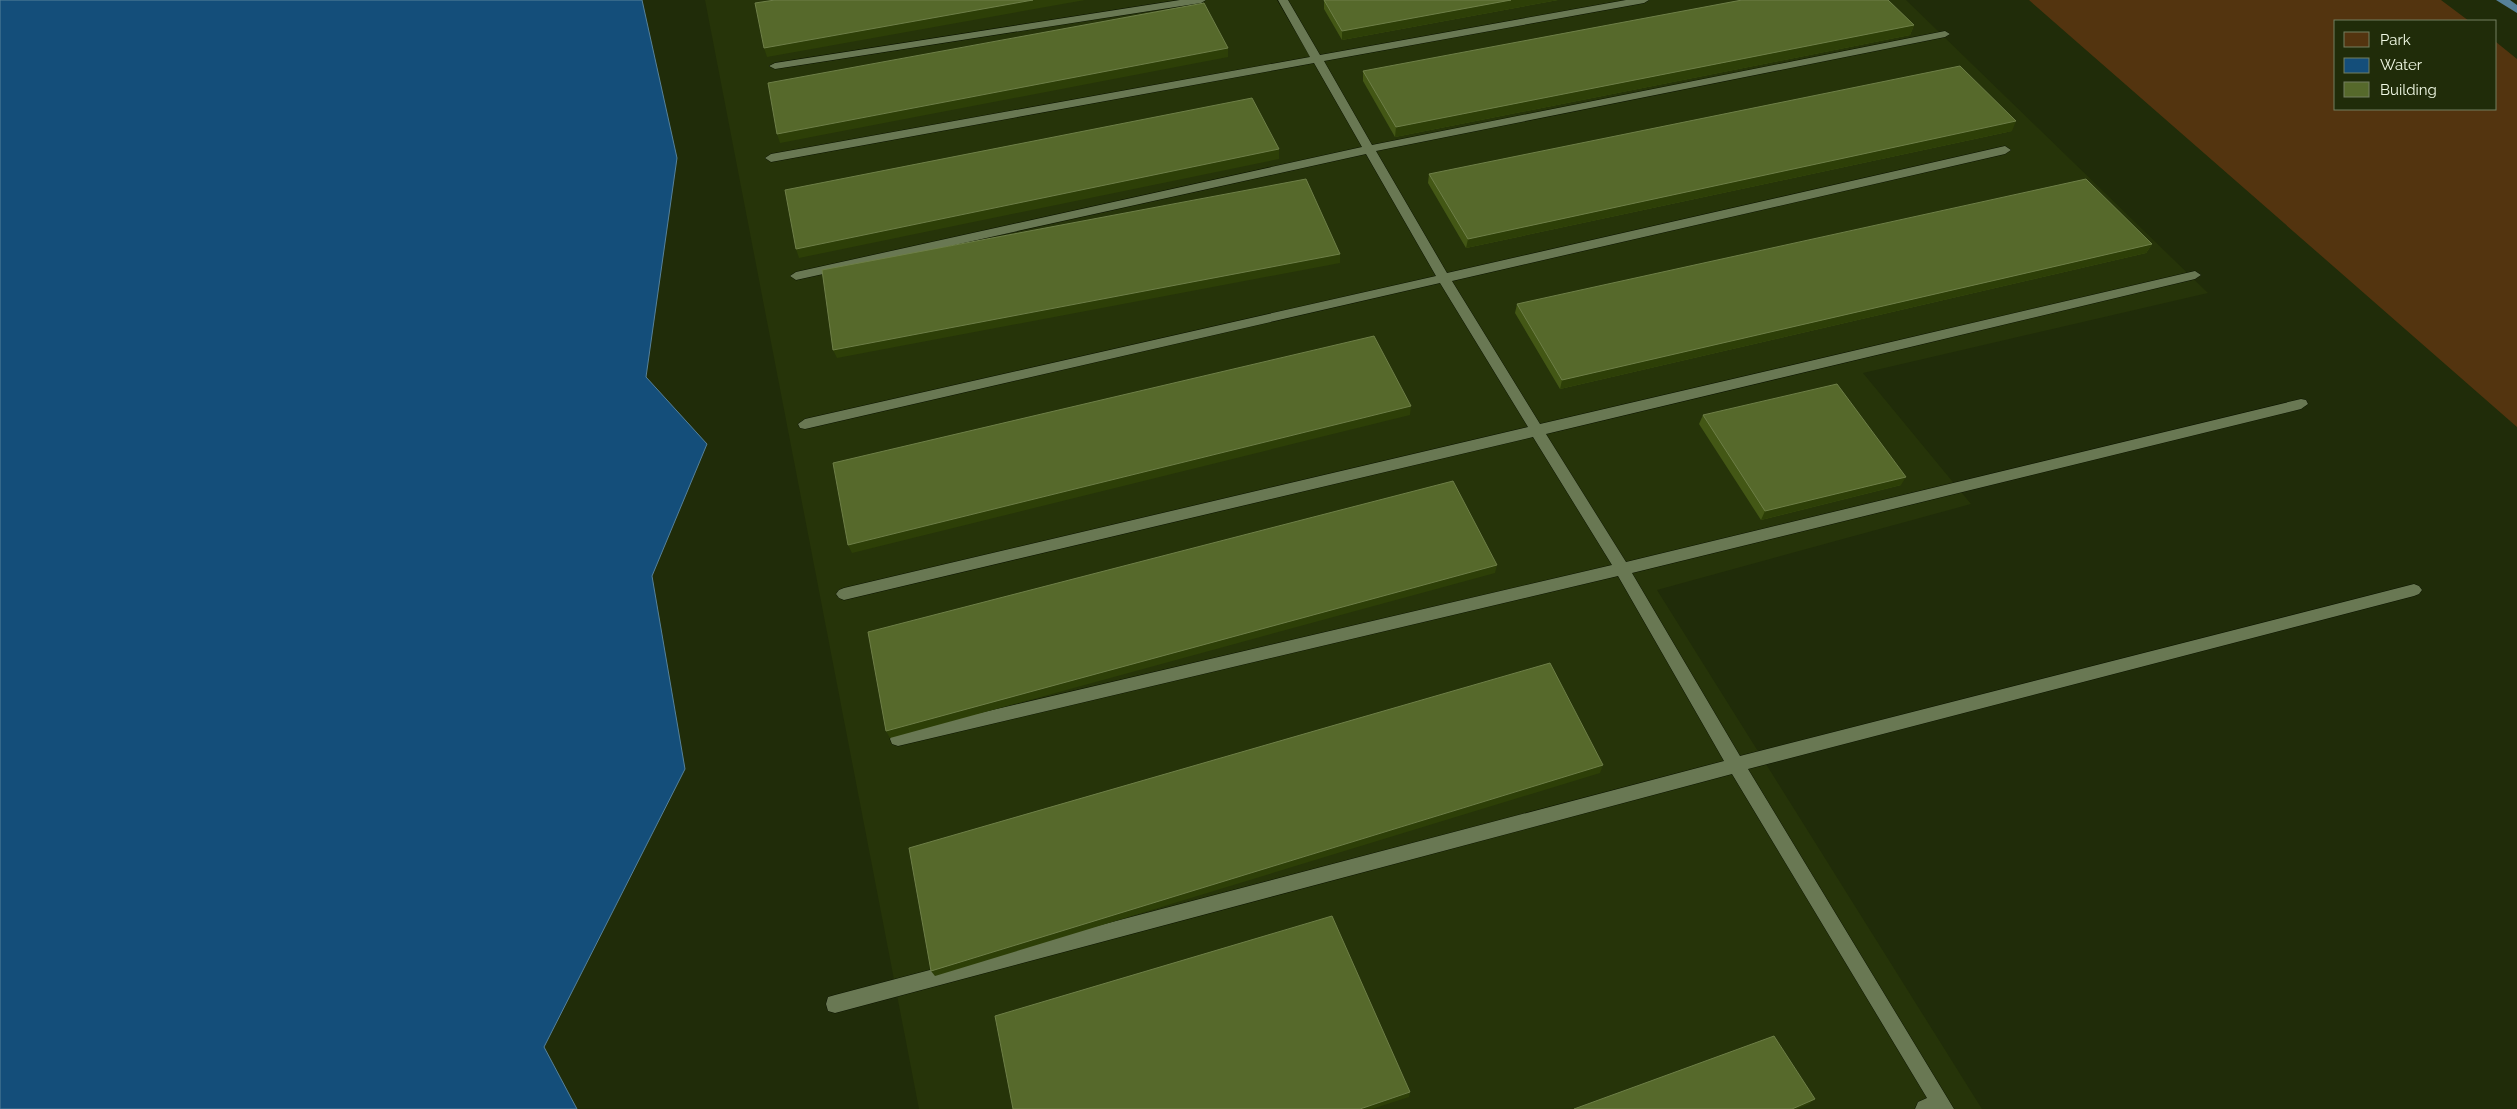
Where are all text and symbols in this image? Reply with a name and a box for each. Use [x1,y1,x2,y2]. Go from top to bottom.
legend [2334,20,2497,110]
text: Park [2380,31,2411,49]
text: Water [2380,56,2423,74]
text: Building [2380,81,2437,99]

